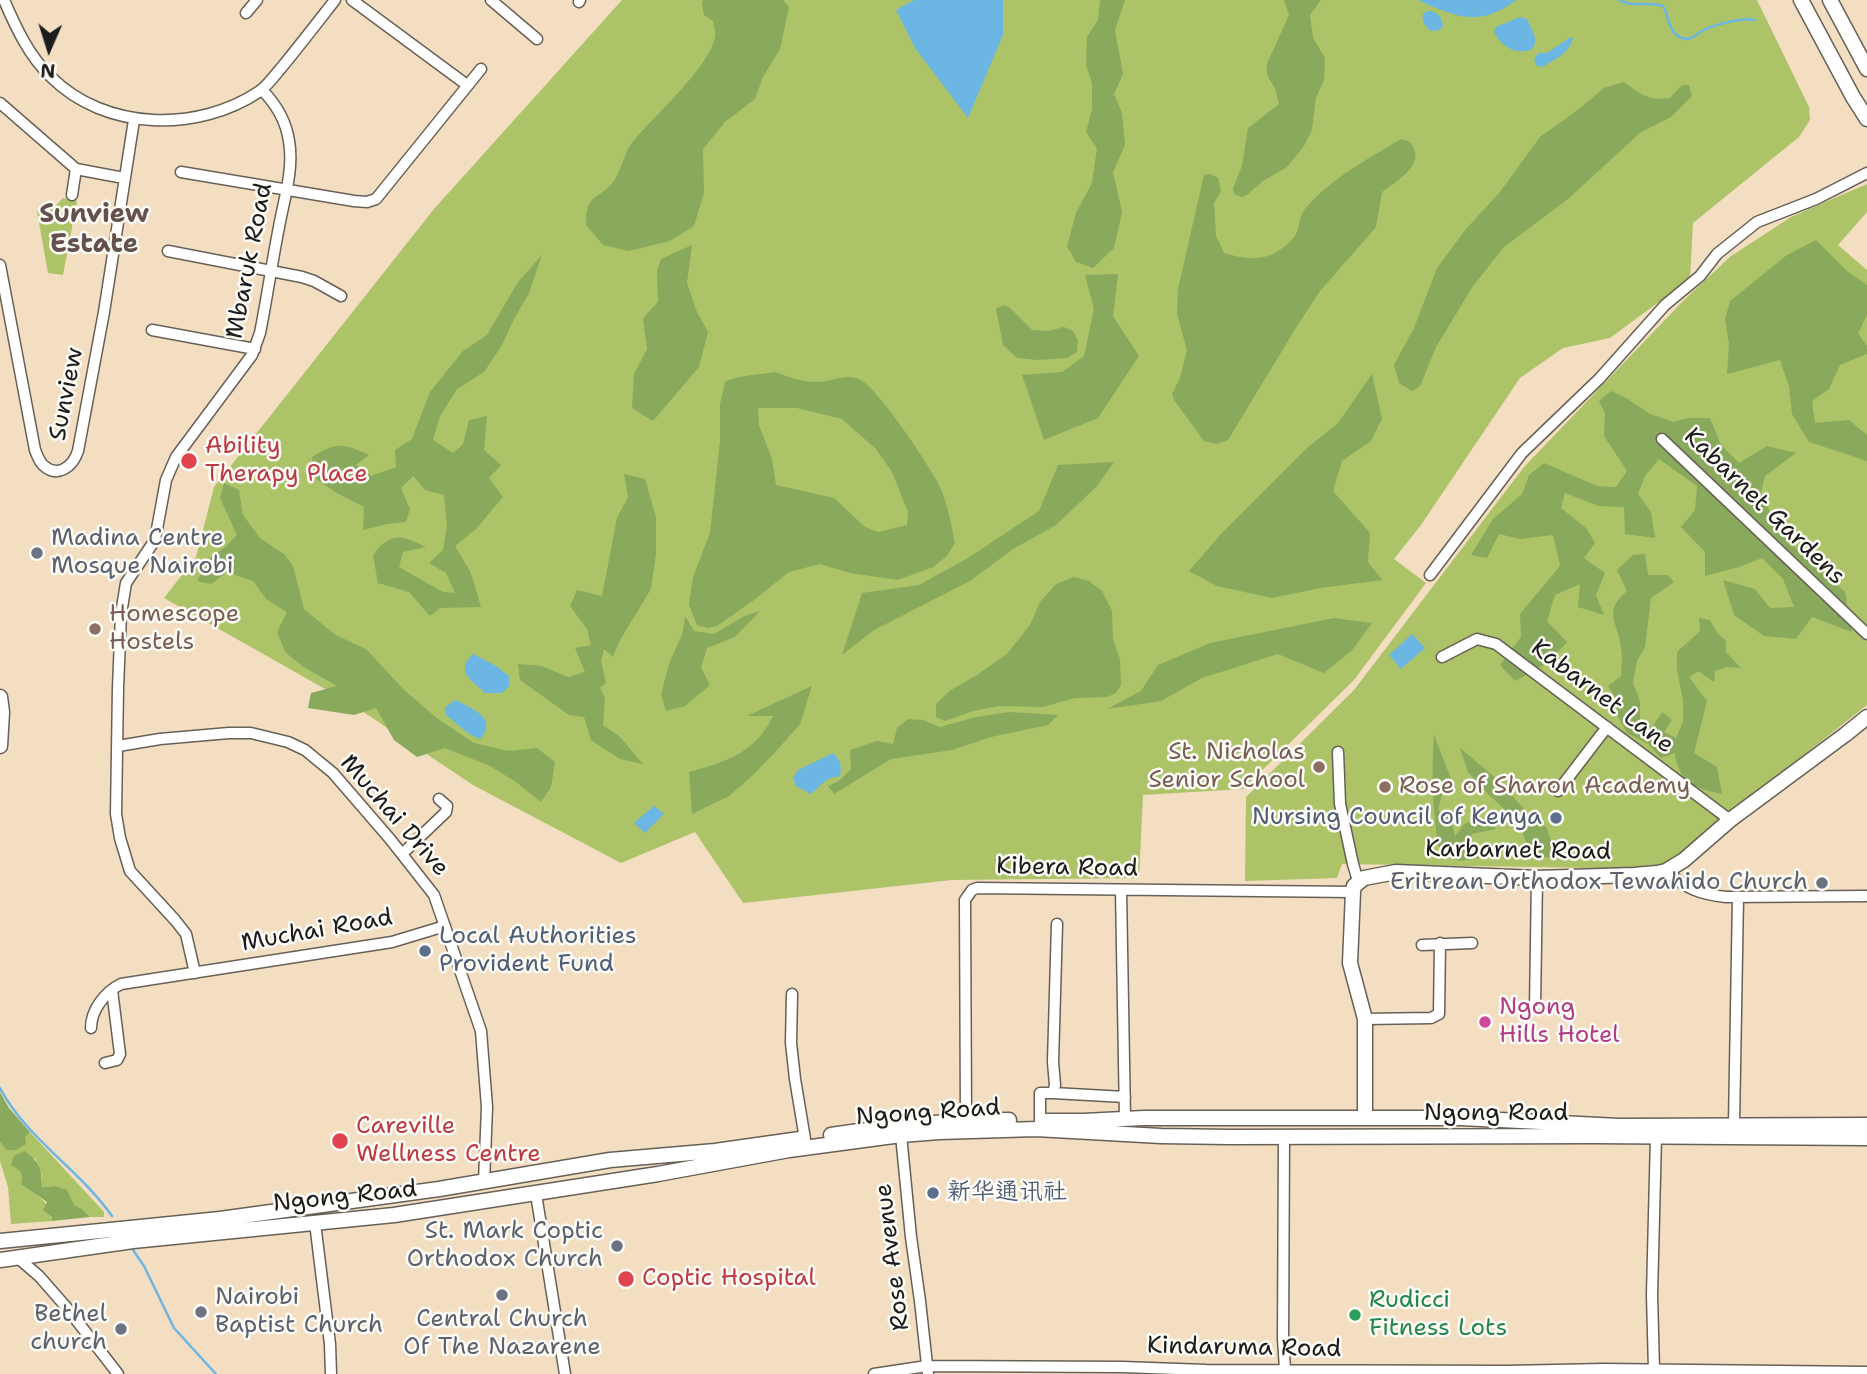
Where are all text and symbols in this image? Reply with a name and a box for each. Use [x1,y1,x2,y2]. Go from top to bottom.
north arrow [14,14,84,84]
text: N [40,58,56,83]
street label: Mbaruk Road [221,181,279,341]
district label: Sunview Estate [39,199,149,260]
street label: Sunview [44,345,90,443]
street label: Kabarnet Gardens [1677,423,1851,591]
place label: Ability Therapy Place [205,433,368,489]
marker: Ability Therapy Place [179,451,199,471]
place label: Madina Centre Mosque Nairobi [51,525,234,581]
marker: Madina Centre Mosque Nairobi [29,545,45,561]
place label: Homescope Hostels [109,601,239,657]
marker: Homescope Hostels [87,621,103,637]
street label: Kabarnet Lane [1525,634,1679,760]
place label: St. Nicholas Senior School [1148,739,1305,795]
street label: Muchai Drive [333,749,455,883]
marker: St. Nicholas Senior School [1311,759,1327,775]
place label: Rose of Sharon Academy [1399,773,1690,801]
marker: Rose of Sharon Academy [1377,779,1393,795]
place label: Nursing Council of Kenya [1252,804,1542,832]
marker: Nursing Council of Kenya [1548,810,1564,826]
street label: Karbarnet Road [1425,835,1611,867]
street label: Kibera Road [996,852,1138,884]
place label: Eritrean Orthodox Tewahido Church [1390,869,1808,897]
marker: Eritrean Orthodox Tewahido Church [1814,875,1830,891]
street label: Muchai Road [239,904,395,958]
place label: Local Authorities Provident Fund [439,923,637,979]
marker: Local Authorities Provident Fund [417,943,433,959]
place label: Ngong Hills Hotel [1499,994,1620,1050]
marker: Ngong Hills Hotel [1477,1014,1493,1030]
street label: Ngong Road [855,1094,1001,1132]
street label: Ngong Road [1424,1100,1568,1128]
place label: Careville Wellness Centre [356,1113,541,1169]
marker: Careville Wellness Centre [330,1131,350,1151]
street label: Ngong Road [272,1175,418,1219]
place label: 新华通讯社 [947,1179,1067,1207]
street label: Rose Avenue [870,1182,916,1332]
marker: 新华通讯社 [925,1185,941,1201]
place label: St. Mark Coptic Orthodox Church [407,1218,603,1274]
marker: St. Mark Coptic Orthodox Church [609,1238,625,1254]
place label: Coptic Hospital [642,1265,816,1293]
marker: Coptic Hospital [616,1269,636,1289]
place label: Nairobi Baptist Church [215,1284,383,1340]
marker: Central Church Of The Nazarene [494,1287,510,1303]
place label: Rudicci Fitness Lots [1369,1287,1507,1343]
place label: Bethel church [30,1301,107,1357]
marker: Nairobi Baptist Church [193,1304,209,1320]
place label: Central Church Of The Nazarene [403,1306,601,1362]
marker: Rudicci Fitness Lots [1347,1307,1363,1323]
marker: Bethel church [113,1321,129,1337]
street label: Kindaruma Road [1147,1332,1341,1364]

